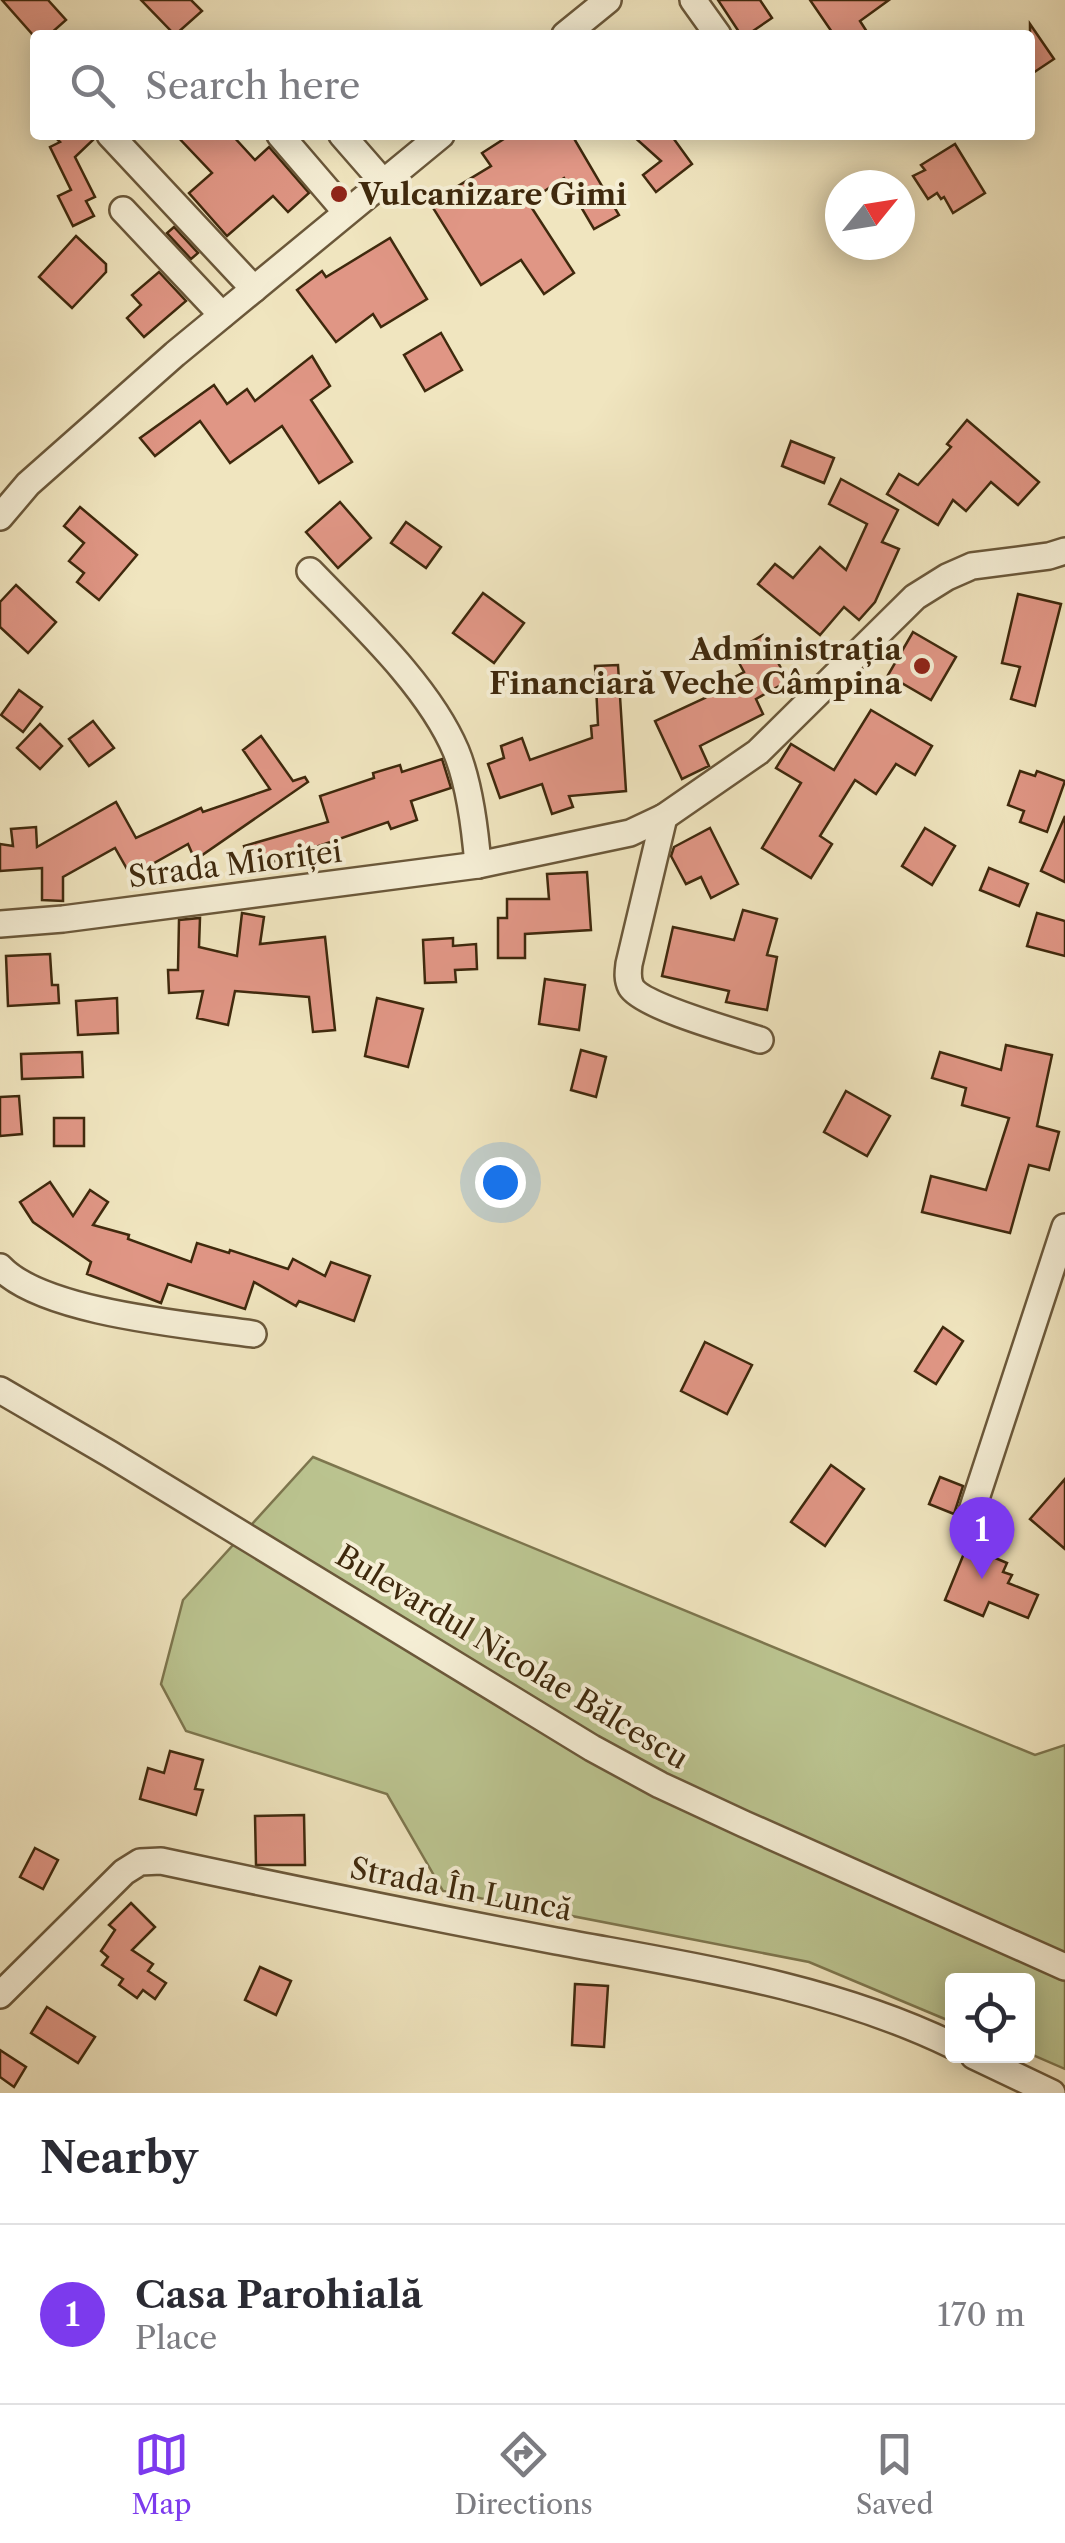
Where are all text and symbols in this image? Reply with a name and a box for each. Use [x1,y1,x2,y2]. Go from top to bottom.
search box [30,30,1035,140]
icon: search [65,58,120,113]
text: Search here [145,62,360,109]
north arrow [825,170,915,260]
place label: Vulcanizare Gimi [358,176,627,213]
marker: Vulcanizare Gimi [328,183,350,205]
place label: Administrația Financiară Veche Câmpina [489,631,903,702]
marker: Administrația Financiară Veche Câmpina [911,655,933,677]
street label: Strada Mioriței [126,833,344,895]
your location [475,1157,526,1208]
pin: 1 [950,1496,1014,1579]
street label: Bulevardul Nicolae Bălcescu [329,1537,695,1777]
street label: Strada În Luncă [347,1849,575,1929]
map controls [945,1973,1035,2063]
button: locate [945,1973,1035,2063]
text: Nearby [40,2132,198,2184]
text: Casa Parohială [135,2271,423,2318]
text: 1 [65,2295,80,2334]
text: 170 m [937,2295,1025,2334]
text: Place [135,2318,217,2357]
tab: Map [131,2427,192,2521]
tab: Directions [454,2427,593,2521]
tab: Saved [856,2427,934,2521]

